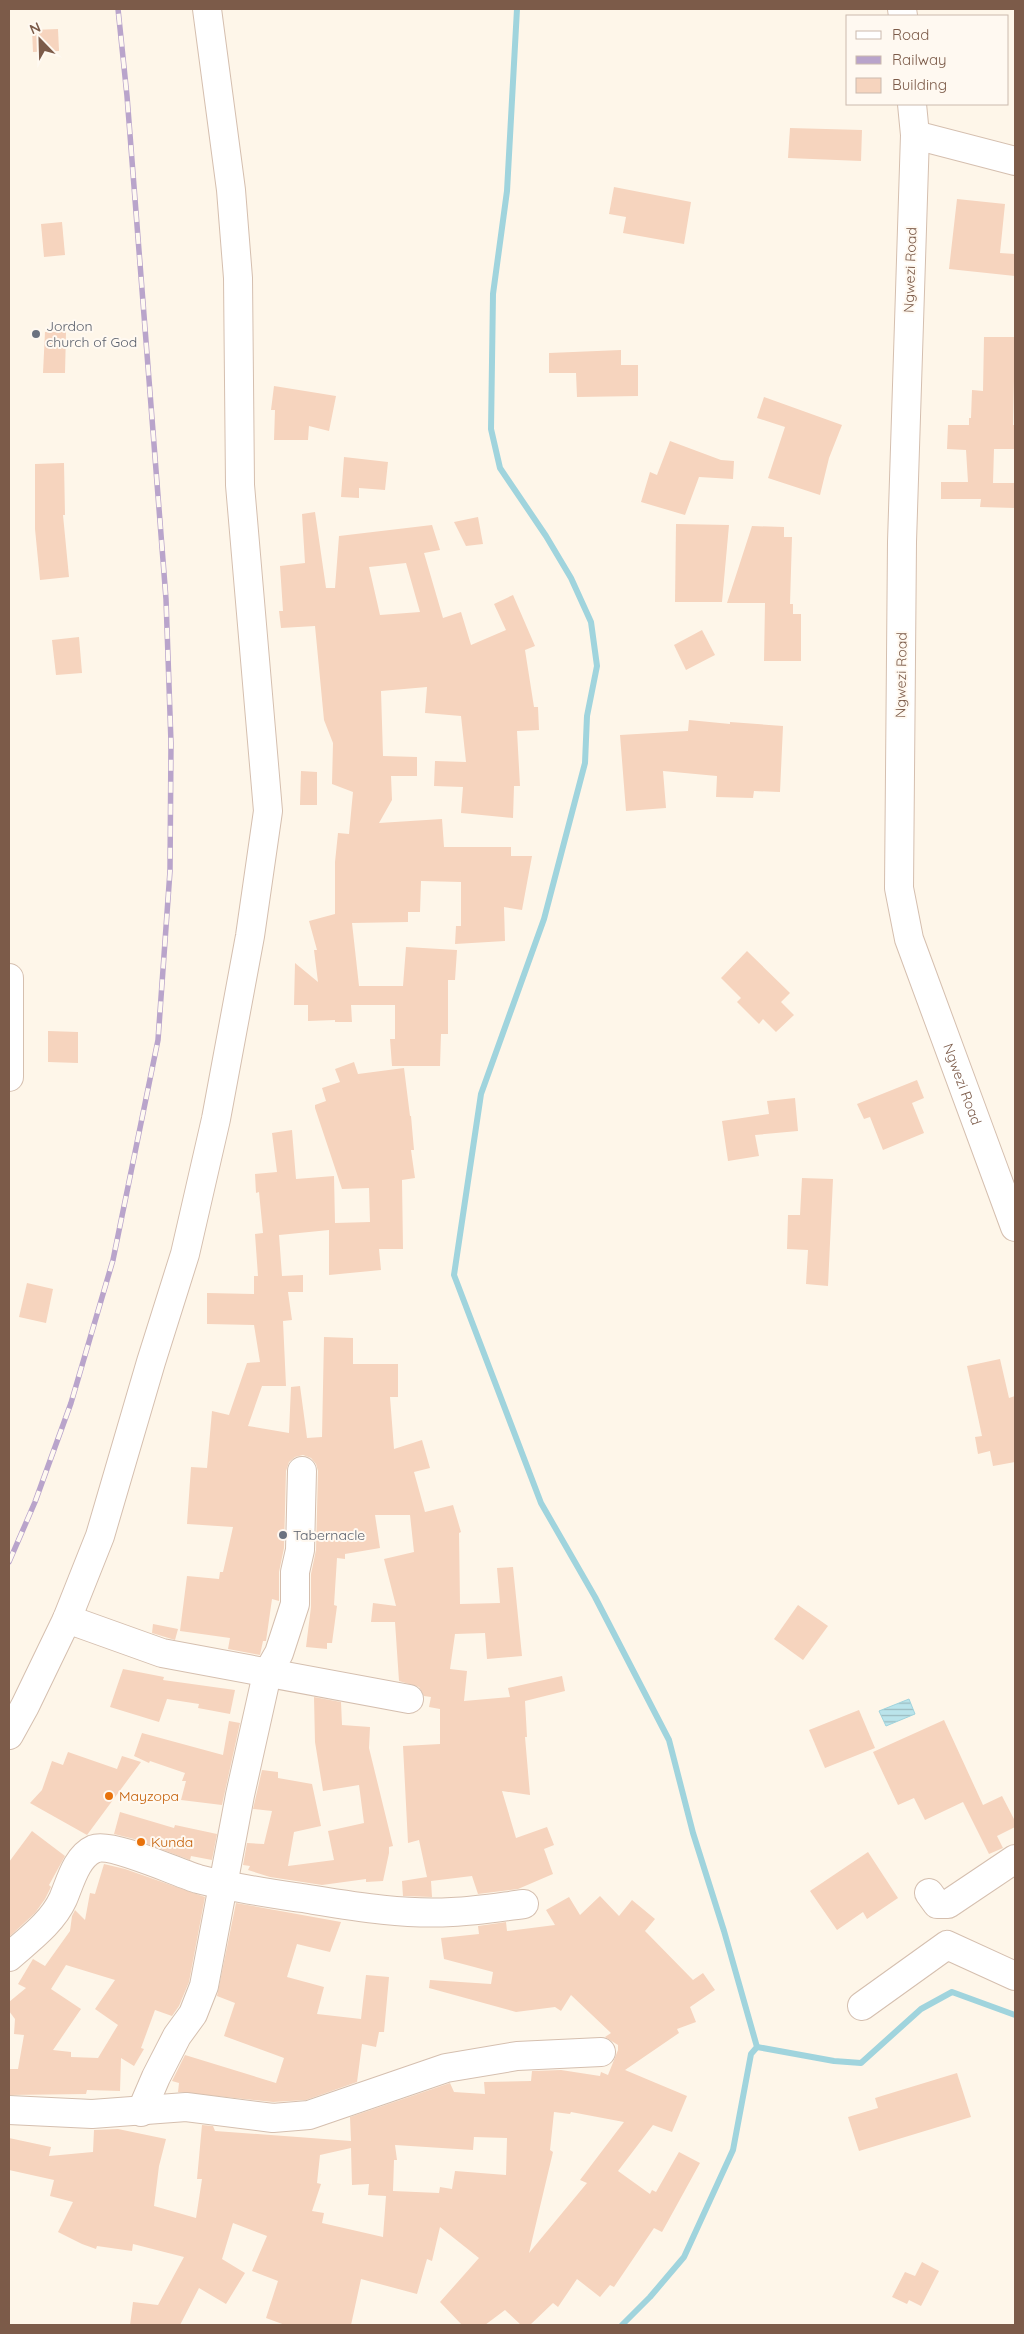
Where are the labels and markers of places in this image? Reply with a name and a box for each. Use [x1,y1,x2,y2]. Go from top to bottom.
place label: Jordon church of God [46,317,137,351]
marker: Jordon church of God [30,328,42,340]
place label: Tabernacle [293,1526,365,1544]
marker: Tabernacle [277,1529,289,1541]
place label: Mayzopa [119,1787,179,1805]
marker: Mayzopa [103,1790,115,1802]
place label: Kunda [151,1833,193,1851]
marker: Kunda [135,1836,147,1848]

